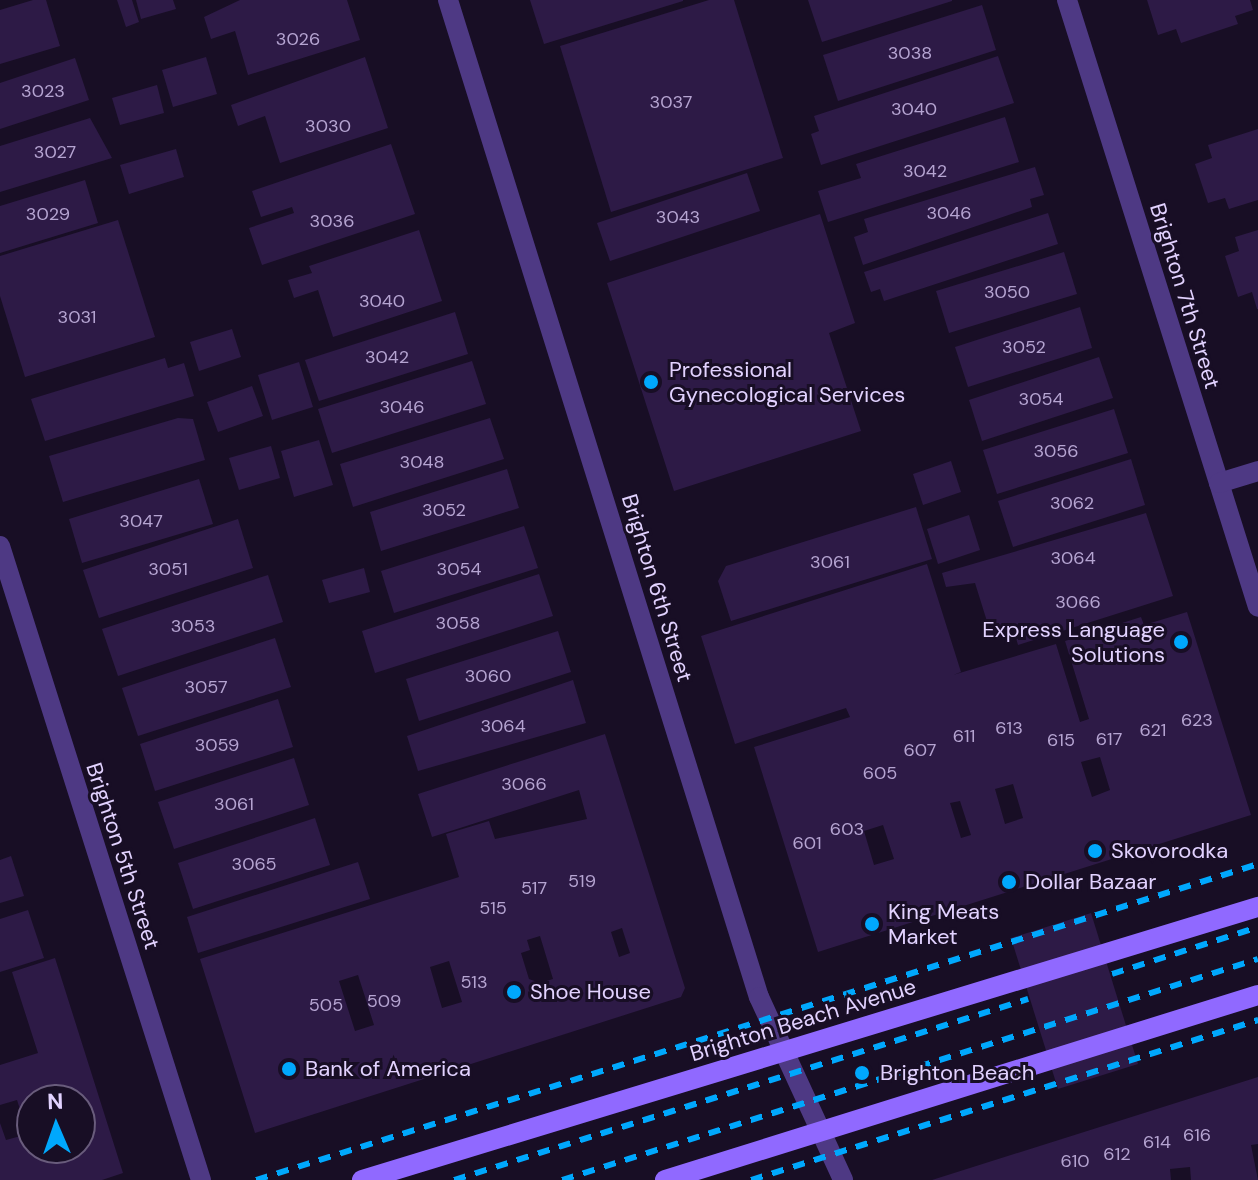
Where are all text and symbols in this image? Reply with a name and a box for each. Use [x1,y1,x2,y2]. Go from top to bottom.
house number: 3026 [276,28,320,50]
house number: 3038 [888,42,932,64]
house number: 3023 [21,80,65,102]
house number: 3037 [650,91,692,113]
house number: 3040 [891,98,937,120]
house number: 3030 [305,115,351,137]
house number: 3027 [34,141,76,163]
house number: 3042 [903,160,947,182]
street label: Brighton 7th Street [1144,200,1226,392]
house number: 3046 [926,202,972,224]
house number: 3029 [26,203,70,225]
house number: 3043 [656,206,700,228]
house number: 3036 [310,210,354,232]
house number: 3050 [984,281,1030,303]
house number: 3040 [359,290,405,312]
house number: 3031 [58,306,96,328]
house number: 3052 [1002,336,1046,358]
house number: 3042 [365,346,409,368]
place label: Professional Gynecological Services [669,356,905,408]
marker: Professional Gynecological Services [640,371,662,393]
house number: 3054 [1019,388,1063,410]
house number: 3046 [379,396,425,418]
house number: 3056 [1033,440,1079,462]
house number: 3048 [400,451,444,473]
street label: Brighton 6th Street [616,491,698,685]
house number: 3062 [1050,492,1094,514]
house number: 3052 [422,499,466,521]
house number: 3047 [119,510,163,532]
house number: 3064 [1050,547,1096,569]
house number: 3061 [810,551,850,573]
house number: 3051 [148,558,188,580]
house number: 3054 [437,558,481,580]
house number: 3066 [1055,591,1101,613]
house number: 3058 [436,612,480,634]
house number: 3053 [171,615,215,637]
place label: Express Language Solutions [982,616,1165,668]
marker: Express Language Solutions [1172,633,1190,651]
house number: 3060 [465,665,511,687]
house number: 3057 [184,676,228,698]
house number: 623 [1181,709,1213,731]
house number: 3064 [480,715,526,737]
house number: 613 [995,717,1023,739]
house number: 621 [1140,719,1166,741]
house number: 611 [953,725,975,747]
house number: 617 [1096,728,1122,750]
house number: 615 [1047,729,1075,751]
house number: 3059 [195,734,239,756]
house number: 607 [904,739,936,761]
street label: Brighton 5th Street [80,760,166,952]
house number: 605 [863,762,897,784]
house number: 3066 [501,773,547,795]
house number: 3061 [214,793,254,815]
house number: 603 [830,818,864,840]
house number: 601 [792,832,822,854]
place label: Skovorodka [1111,838,1228,864]
marker: Skovorodka [1086,842,1104,860]
house number: 3065 [232,853,276,875]
place label: Dollar Bazaar [1025,869,1156,895]
house number: 519 [568,870,596,892]
marker: Dollar Bazaar [1000,873,1018,891]
house number: 517 [521,877,547,899]
house number: 515 [479,897,507,919]
place label: King Meats Market [888,898,999,950]
marker: King Meats Market [863,915,881,933]
house number: 513 [460,971,488,993]
street label: Brighton Beach Avenue [687,973,919,1067]
place label: Shoe House [530,979,651,1005]
marker: Shoe House [505,983,523,1001]
house number: 509 [367,990,401,1012]
house number: 505 [309,994,343,1016]
place label: Bank of America [305,1056,471,1082]
marker: Bank of America [280,1060,298,1078]
place label: Brighton Beach [880,1060,1034,1086]
marker: Brighton Beach [851,1062,873,1084]
north arrow [16,1084,96,1164]
text: N [47,1087,64,1116]
house number: 616 [1183,1124,1211,1146]
house number: 614 [1143,1131,1171,1153]
house number: 612 [1103,1143,1131,1165]
house number: 610 [1060,1150,1090,1172]

